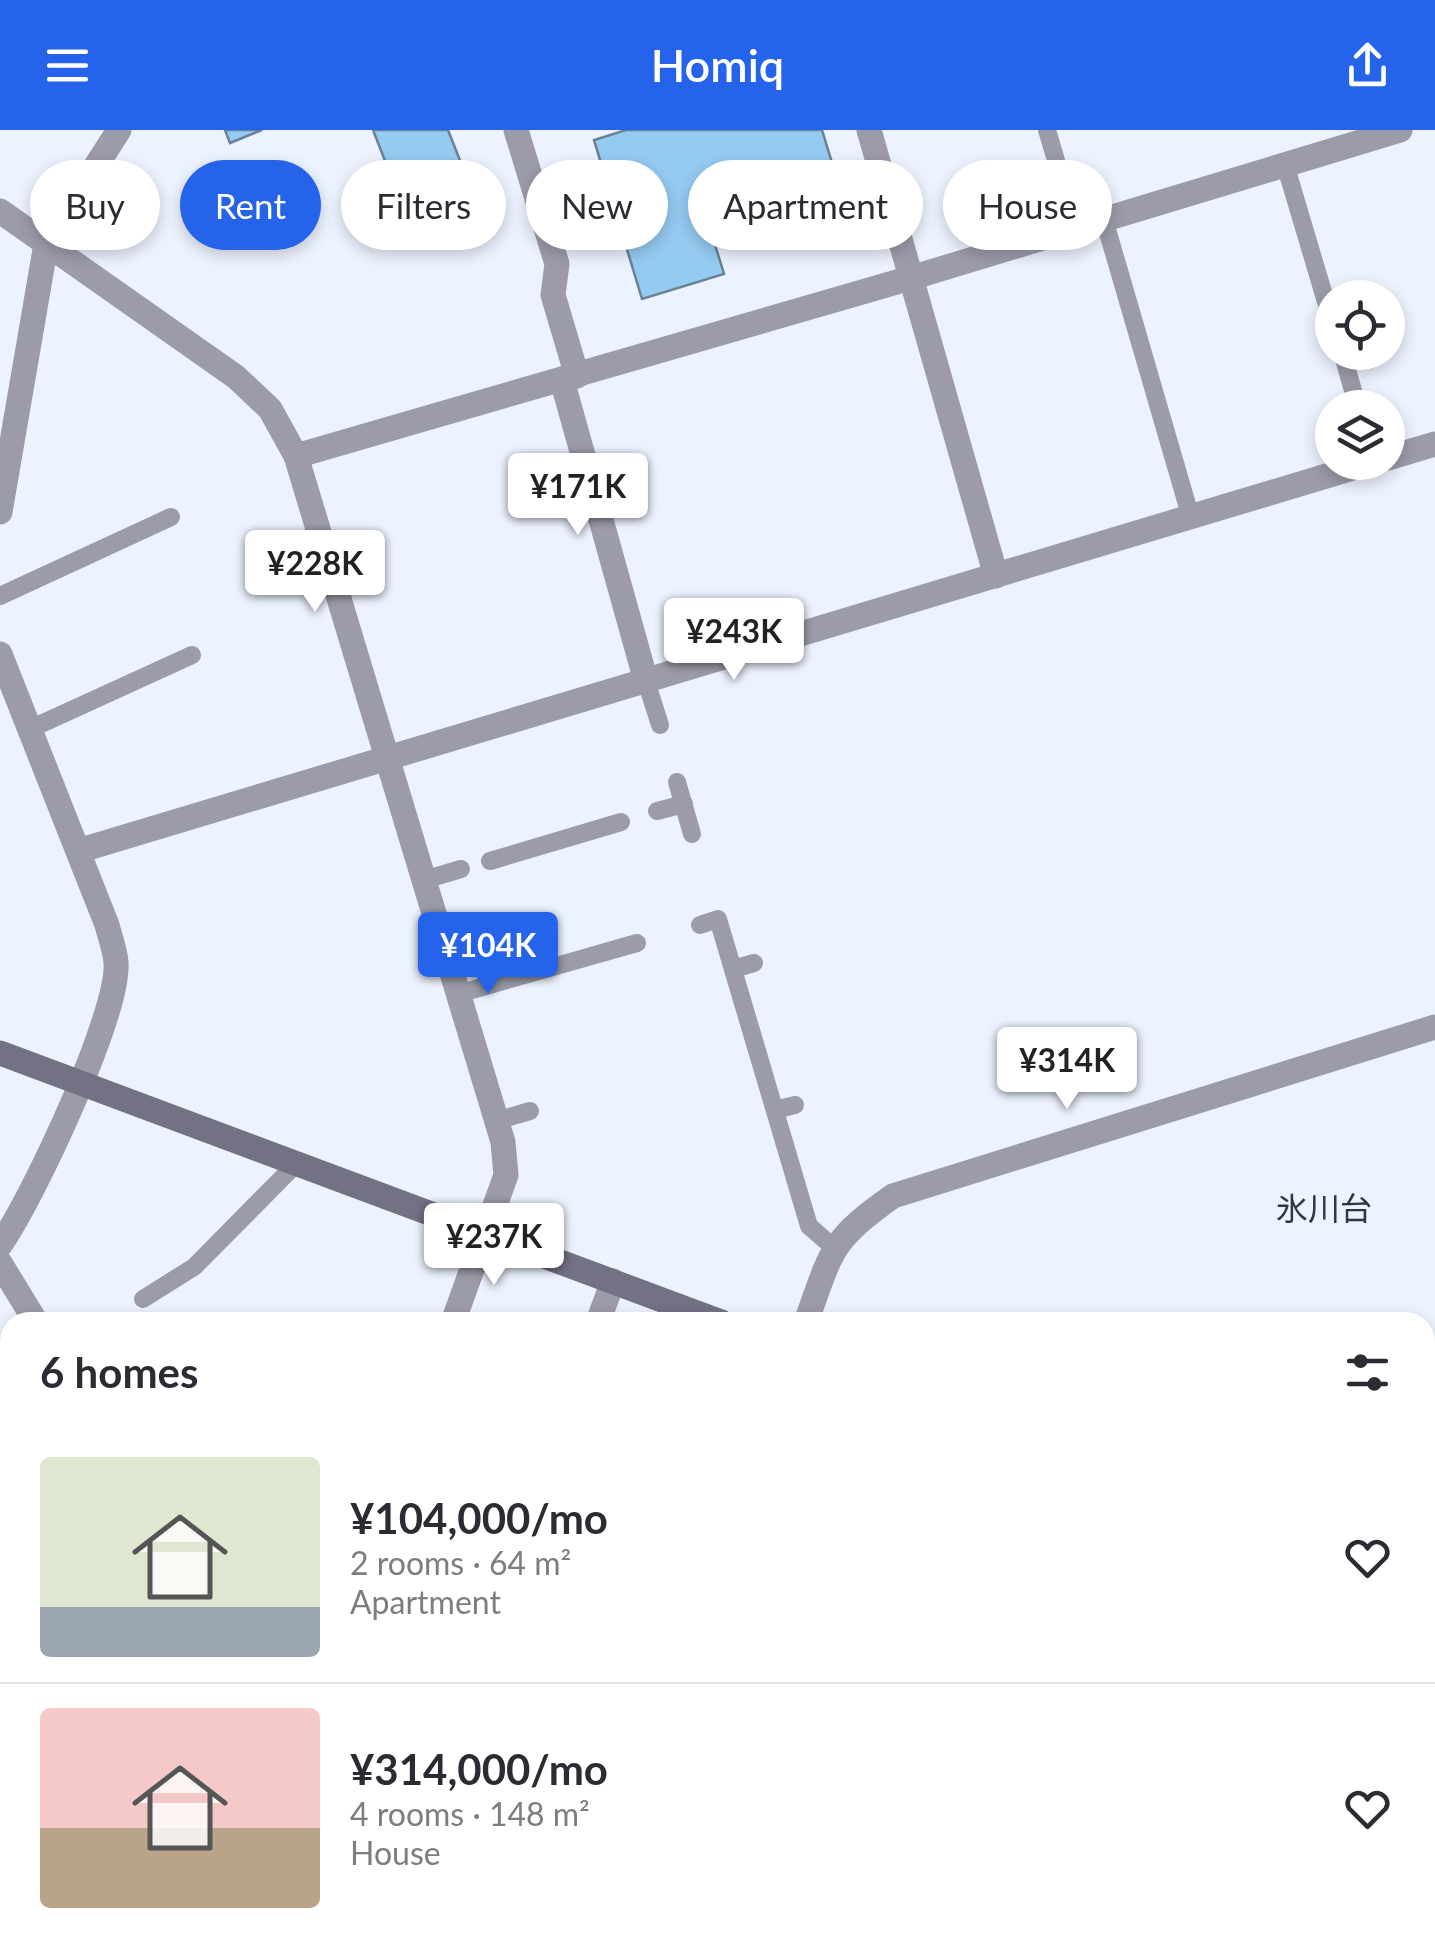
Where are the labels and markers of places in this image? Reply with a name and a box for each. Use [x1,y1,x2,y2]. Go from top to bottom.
pin: ¥171K [508,453,648,538]
pin: ¥228K [245,530,385,615]
pin: ¥243K [664,598,804,683]
pin: ¥104K [418,912,558,997]
pin: ¥314K [997,1027,1137,1112]
pin: ¥237K [424,1203,564,1288]

